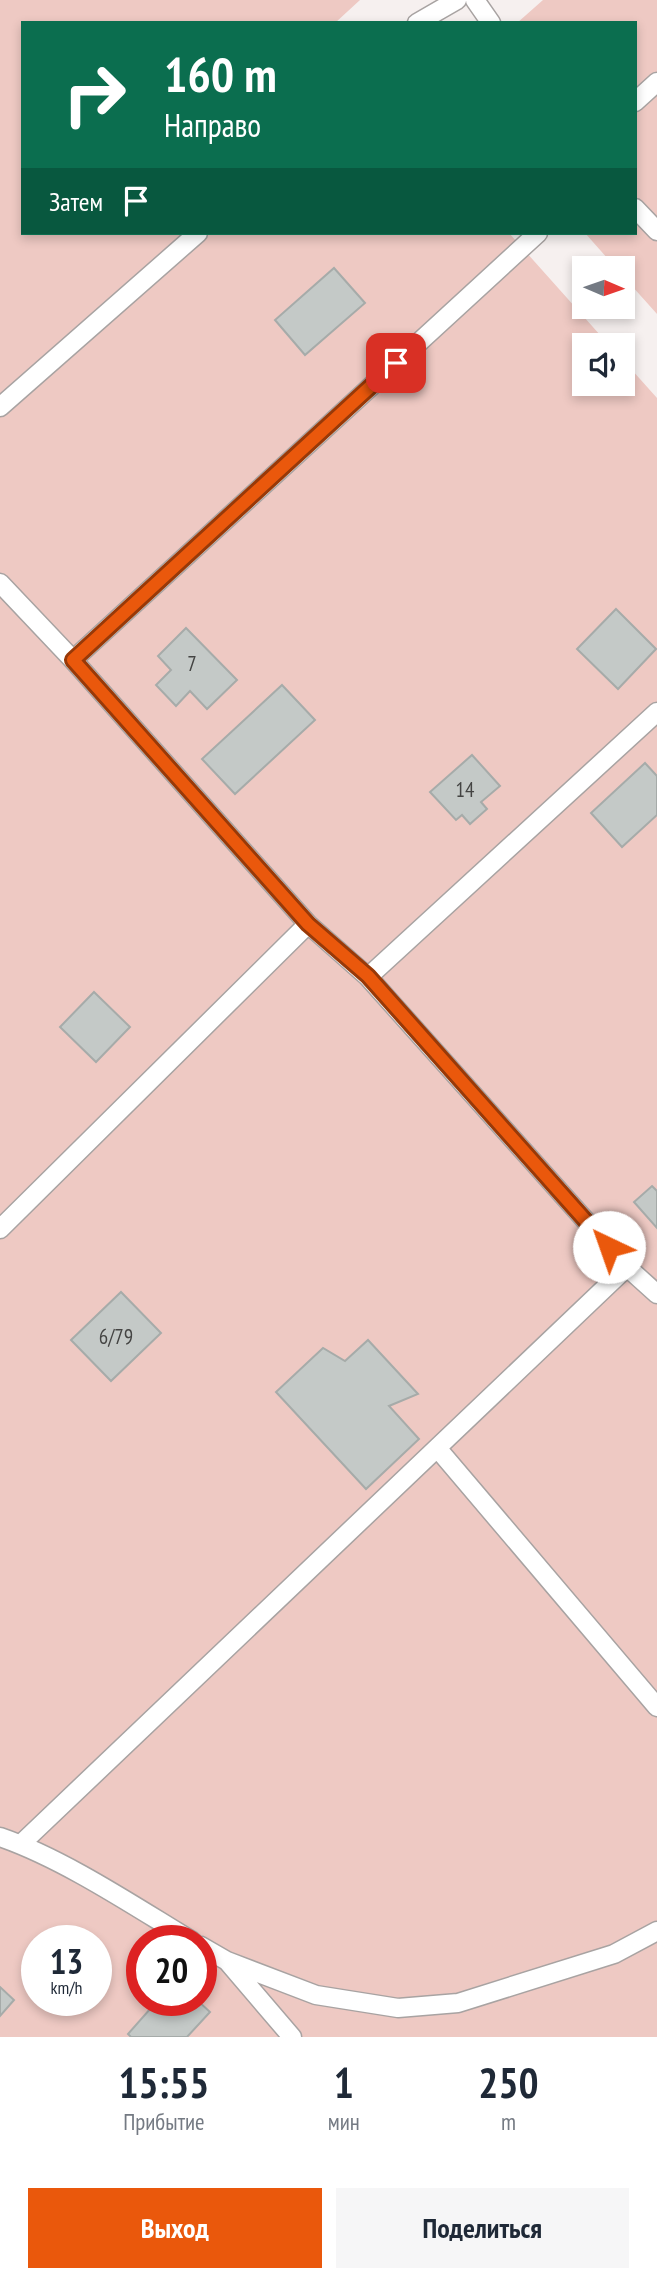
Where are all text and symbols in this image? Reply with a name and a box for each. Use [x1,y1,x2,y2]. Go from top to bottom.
text: 160 m [164,42,277,106]
icon: right [49,49,140,140]
text: Направо [164,104,261,146]
icon: arrive [117,182,155,220]
text: Затем [49,185,103,218]
north arrow [572,256,635,318]
map controls [572,256,635,396]
pin [366,333,426,393]
button: sound [572,333,635,396]
icon: arrive [377,344,415,382]
house number: 7 [187,650,197,677]
house number: 14 [456,776,475,803]
position arrow [572,1210,646,1284]
house number: 6/79 [99,1323,133,1350]
speed limit sign: 20 [126,1925,217,2016]
text: 13 [50,1938,83,1984]
text: km/h [51,1976,82,1999]
text: 15:55 [118,2055,209,2110]
text: 1 [334,2055,354,2110]
text: 250 [478,2055,539,2110]
text: Прибытие [123,2107,205,2136]
text: мин [328,2107,360,2136]
text: m [501,2107,516,2136]
button: Выход [28,2188,322,2268]
button: Поделиться [336,2188,629,2268]

